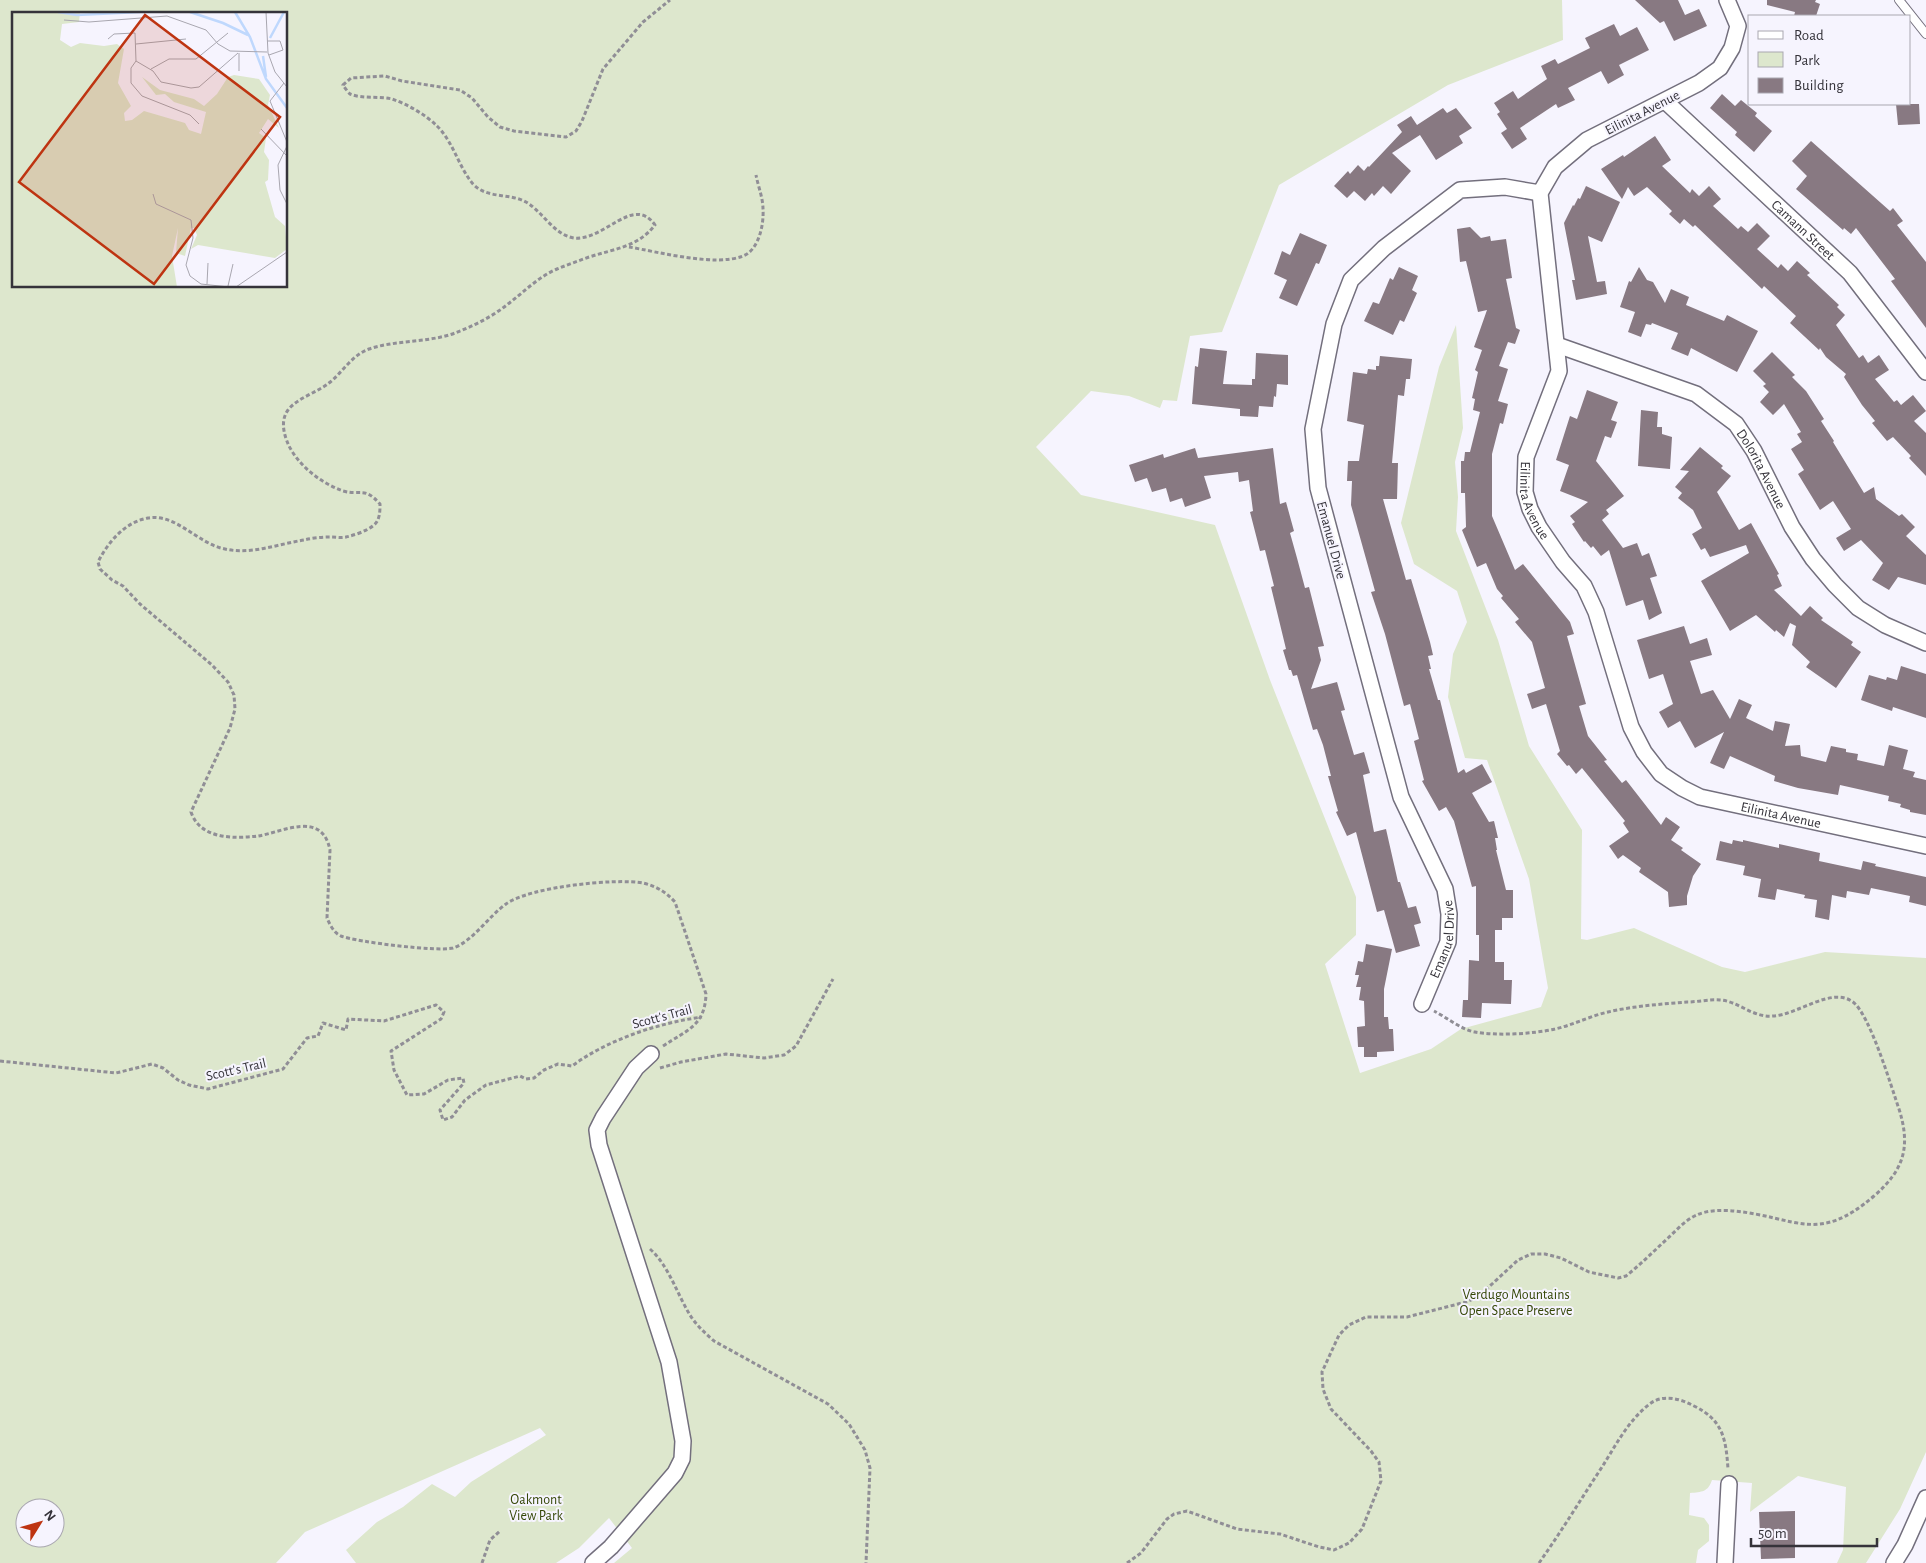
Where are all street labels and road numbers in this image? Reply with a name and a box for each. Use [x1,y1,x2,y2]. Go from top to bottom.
street label: Eilinita Avenue [1603,88,1682,138]
street label: Camann Street [1768,198,1837,263]
street label: Dolorita Avenue [1734,427,1788,511]
street label: Eilinita Avenue [1517,461,1551,542]
street label: Emanuel Drive [1314,500,1348,581]
street label: Eilinita Avenue [1739,800,1822,831]
street label: Emanuel Drive [1428,899,1457,980]
street label: Scott's Trail [631,1002,694,1032]
street label: Scott's Trail [205,1056,268,1084]

